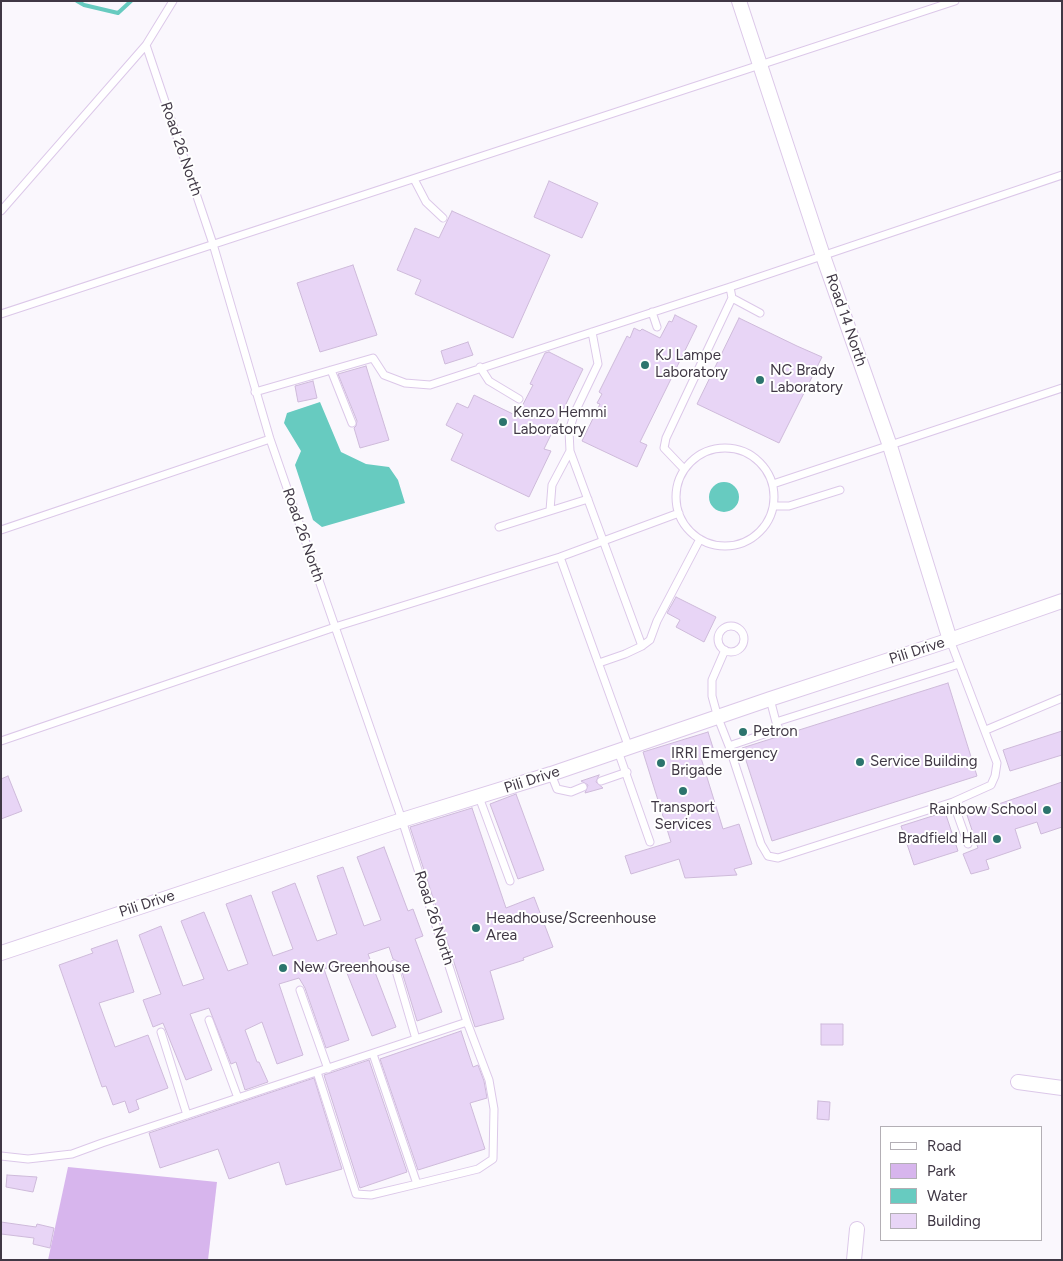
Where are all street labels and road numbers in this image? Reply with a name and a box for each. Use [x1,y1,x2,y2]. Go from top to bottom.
street label: Road 26 North [156,100,206,198]
street label: Road 14 North [822,271,870,369]
street label: Road 26 North [278,486,328,584]
street label: Pili Drive [887,634,947,668]
street label: Pili Drive [502,763,562,797]
street label: Road 26 North [410,869,458,967]
street label: Pili Drive [117,887,177,921]

